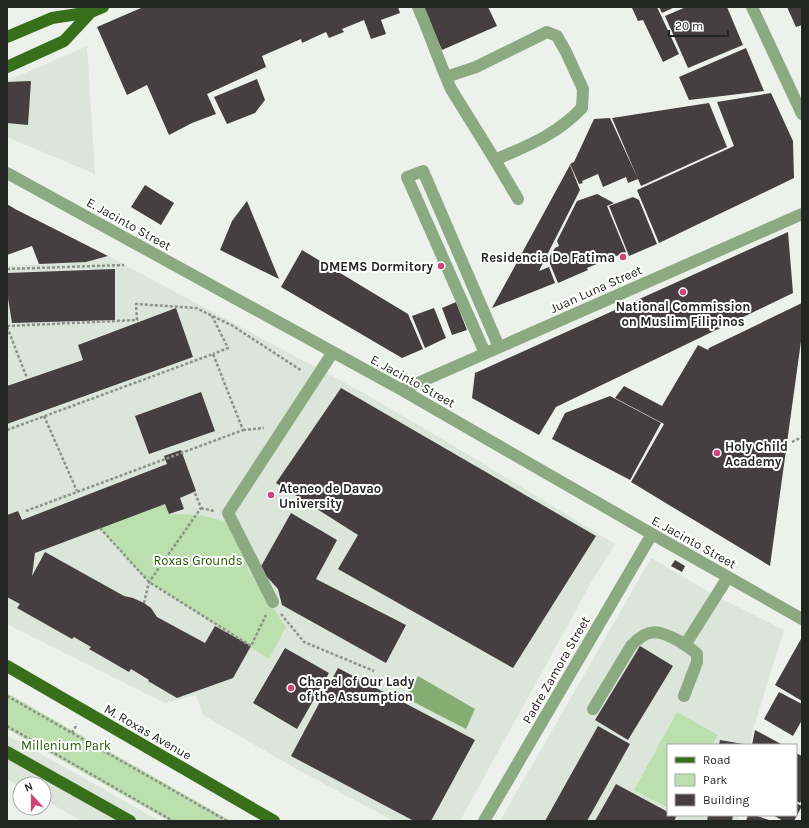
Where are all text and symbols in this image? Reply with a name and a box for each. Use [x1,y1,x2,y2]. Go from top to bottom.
scale bar [669,12,728,38]
text: 20 m [675,19,703,33]
street label: E. Jacinto Street [84,195,174,253]
place label: Residencia De Fatima [481,250,615,265]
marker: Residencia De Fatima [618,252,628,262]
place label: DMEMS Dormitory [320,259,433,274]
marker: DMEMS Dormitory [436,261,446,271]
street label: Juan Luna Street [548,262,644,316]
marker: National Commission on Muslim Filipinos [678,287,688,297]
place label: National Commission on Muslim Filipinos [616,299,750,329]
street label: E. Jacinto Street [368,352,458,410]
place label: Holy Child Academy [725,439,788,469]
marker: Holy Child Academy [712,448,722,458]
place label: Ateneo de Davao University [279,481,381,511]
marker: Ateneo de Davao University [266,490,276,500]
street label: E. Jacinto Street [649,513,739,571]
park label: Roxas Grounds [153,553,243,568]
street label: Padre Zamora Street [519,614,593,726]
place label: Chapel of Our Lady of the Assumption [299,674,415,704]
marker: Chapel of Our Lady of the Assumption [286,683,296,693]
street label: M. Roxas Avenue [102,701,194,763]
park label: Millenium Park [21,738,111,753]
legend [667,744,797,816]
text: Road [703,753,731,767]
text: Park [703,773,728,787]
north arrow [12,776,52,816]
text: N [23,780,35,795]
text: Building [703,793,750,807]

